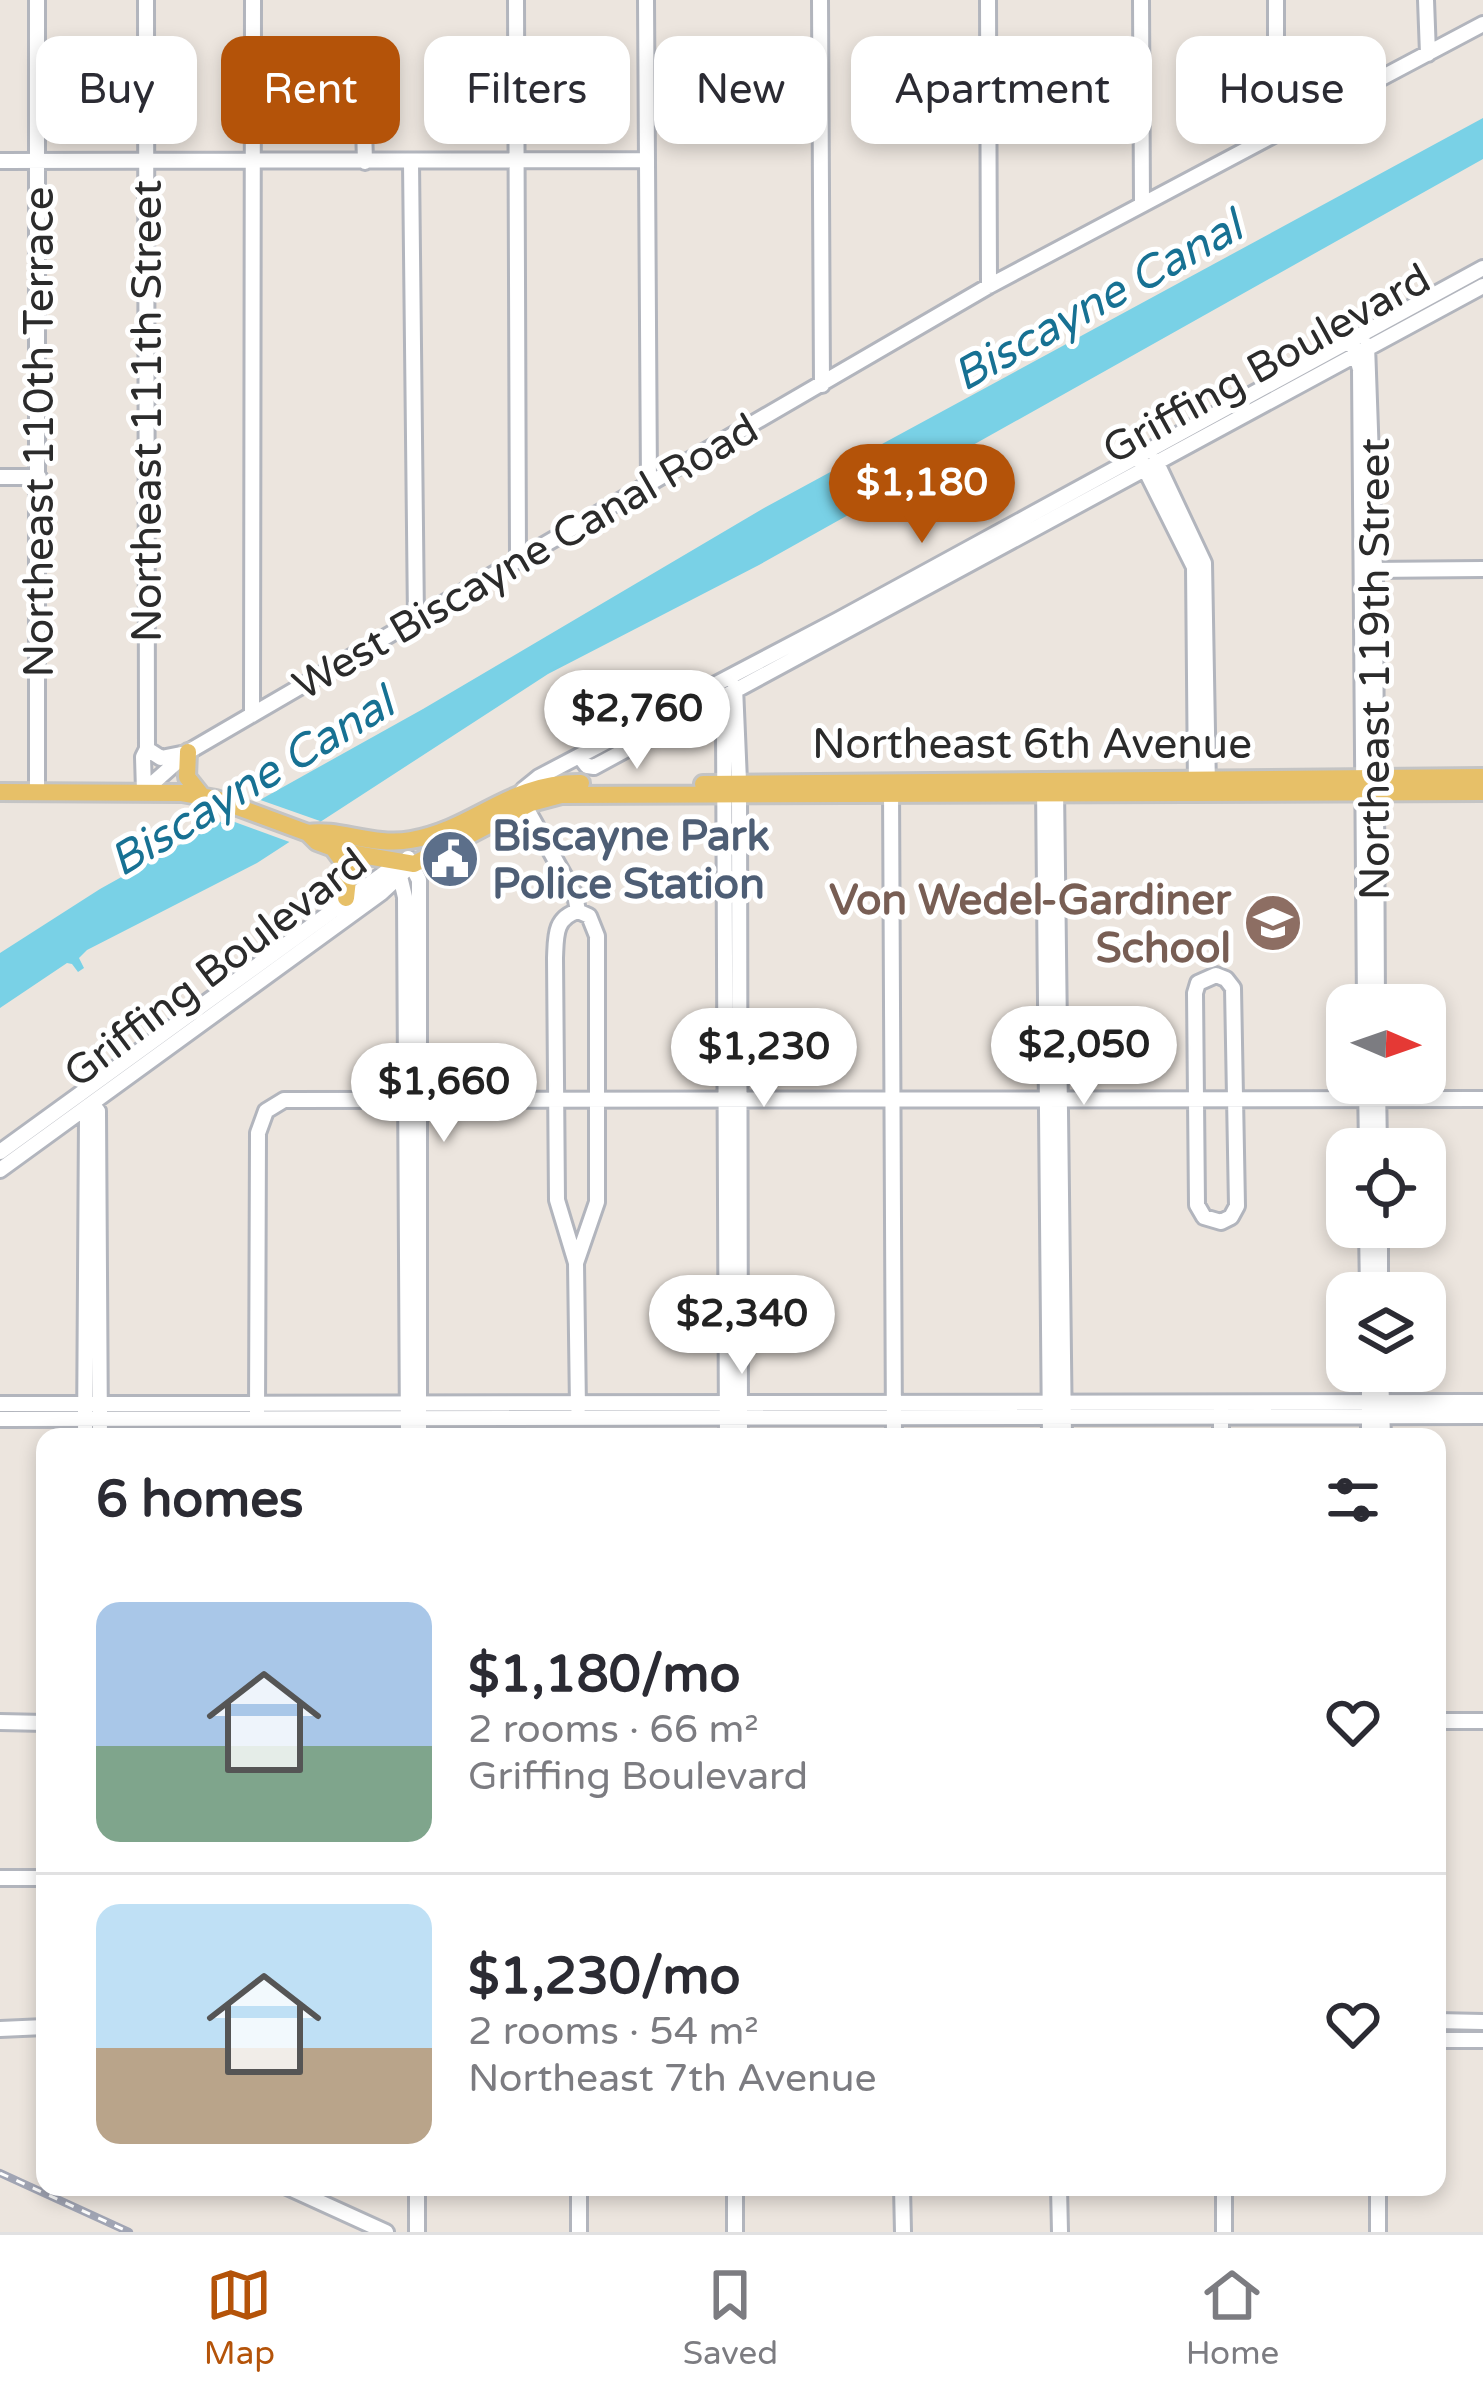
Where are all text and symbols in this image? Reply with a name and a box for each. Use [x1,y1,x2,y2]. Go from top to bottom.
chip: Buy [36,36,197,144]
chip: Rent [221,36,400,144]
chip: Filters [424,36,630,144]
chip: New [654,36,827,144]
chip: Apartment [851,36,1152,144]
chip: House [1176,36,1386,144]
street label: Northeast 111th Street [122,180,173,642]
street label: Northeast 110th Terrace [14,187,65,677]
water label: Biscayne Canal [944,198,1256,403]
street label: Griffing Boulevard [1094,253,1439,475]
street label: West Biscayne Canal Road [284,403,767,711]
street label: Northeast 119th Street [1350,438,1401,900]
pin: $1,180 [824,444,1020,546]
text: $1,180 [856,459,988,506]
pin: $2,760 [539,670,735,772]
water label: Biscayne Canal [100,674,408,889]
text: $2,760 [571,685,703,732]
street label: Northeast 6th Avenue [812,719,1252,770]
place label: Biscayne Park Police Station [492,811,770,910]
public building icon: Biscayne Park Police Station [419,828,481,890]
street label: Griffing Boulevard [54,838,377,1099]
place label: Von Wedel-Gardiner School [829,875,1232,974]
school or university icon: Von Wedel-Gardiner School [1242,892,1304,954]
north arrow [1326,984,1446,1104]
map controls [1326,984,1446,1392]
pin: $2,050 [986,1006,1182,1108]
pin: $1,230 [666,1008,862,1110]
text: $2,050 [1018,1021,1150,1068]
text: $1,230 [698,1023,830,1070]
pin: $1,660 [346,1043,542,1145]
text: $1,660 [378,1058,510,1105]
button: locate [1326,1128,1446,1248]
button: layers [1326,1272,1446,1392]
pin: $2,340 [644,1275,840,1377]
text: $2,340 [676,1290,808,1337]
icon: filters [1320,1467,1386,1533]
text: 6 homes [96,1469,304,1531]
text: $1,180/mo [468,1644,740,1706]
icon: home [192,1650,336,1794]
icon: heart [1320,1689,1386,1755]
text: 2 rooms · 66 m² [468,1706,759,1753]
text: Griffing Boulevard [468,1753,808,1800]
text: $1,230/mo [468,1946,740,2008]
icon: home [192,1952,336,2096]
icon: heart [1320,1991,1386,2057]
text: 2 rooms · 54 m² [468,2008,759,2055]
text: Northeast 7th Avenue [468,2055,877,2102]
tab: Map [204,2262,275,2373]
tab: Saved [683,2262,778,2373]
tab: Home [1186,2262,1279,2373]

